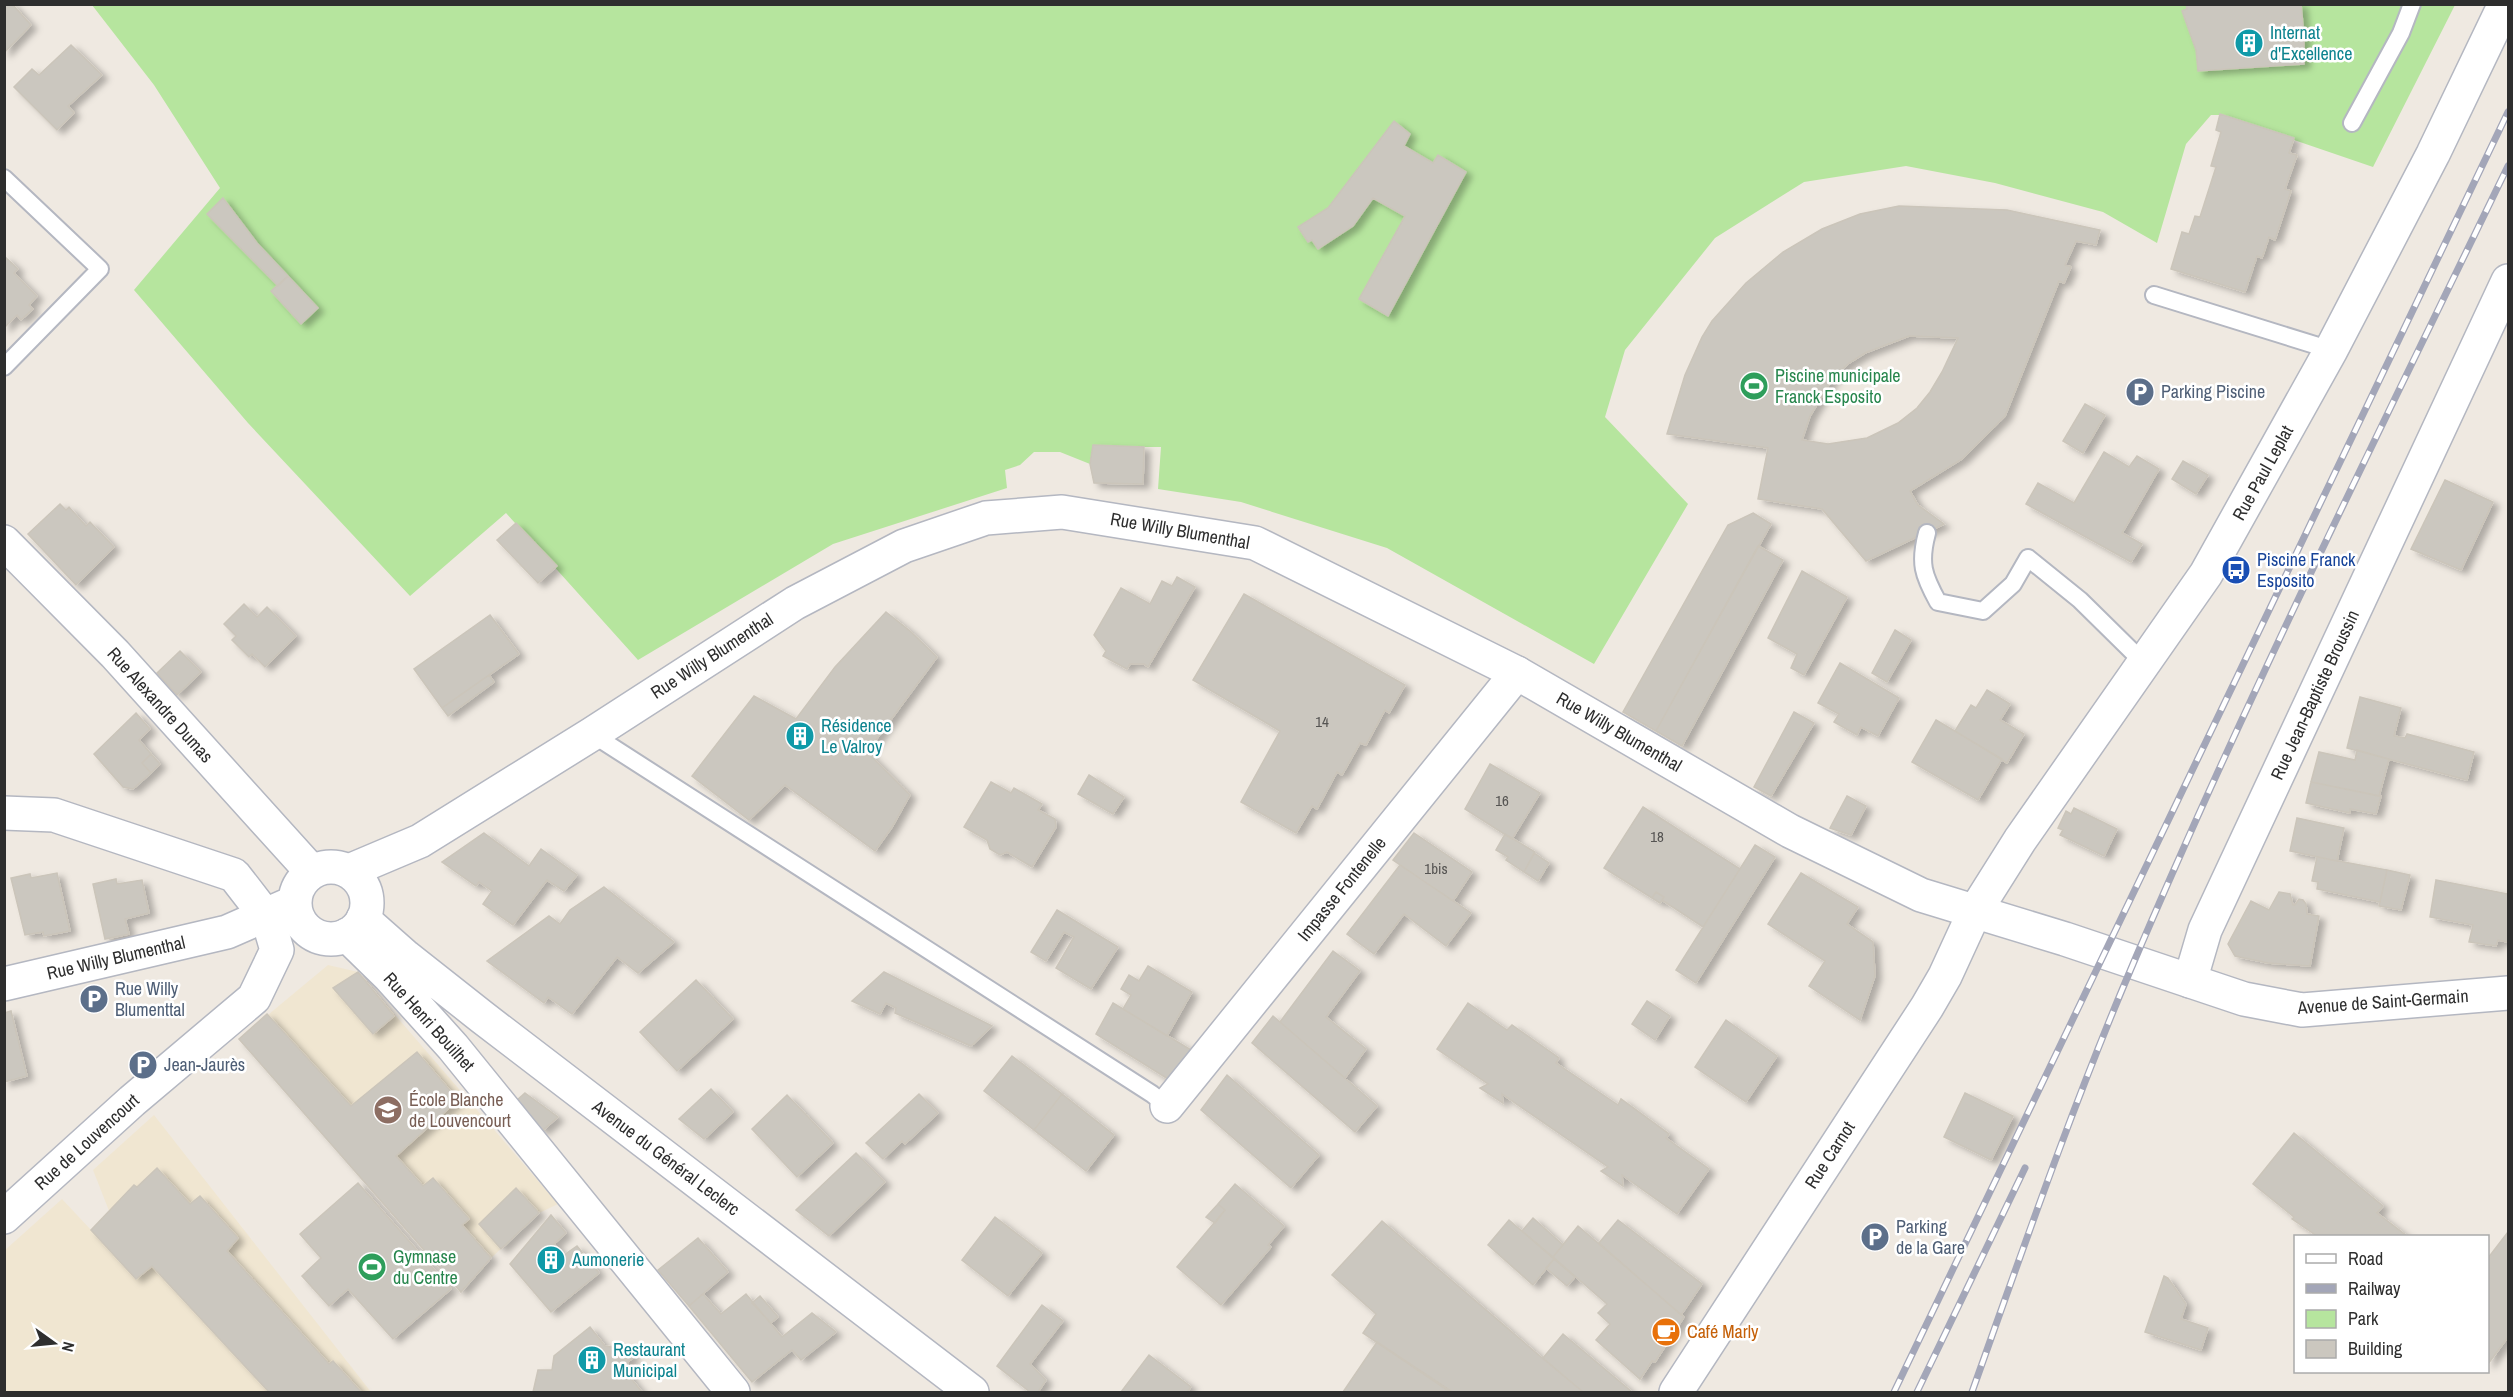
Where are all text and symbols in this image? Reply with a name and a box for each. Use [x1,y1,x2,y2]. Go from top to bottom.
place label: Internat d'Excellence [2270,20,2352,66]
building icon: Internat d'Excellence [2233,27,2265,59]
place label: Piscine municipale Franck Esposito [1775,363,1901,409]
sports icon: Piscine municipale Franck Esposito [1738,370,1770,402]
parking icon: Parking Piscine [2124,376,2156,408]
place label: Parking Piscine [2161,379,2265,404]
street label: Rue Paul Leplat [2226,421,2299,525]
street label: Rue Willy Blumenthal [1108,506,1252,555]
place label: Piscine Franck Esposito [2257,547,2356,593]
bus stop icon: Piscine Franck Esposito [2220,554,2252,586]
street label: Rue Jean-Baptiste Broussin [2264,606,2365,784]
street label: Rue Willy Blumenthal [646,607,778,704]
street label: Rue Alexandre Dumas [102,641,219,768]
street label: Rue Willy Blumenthal [1552,685,1687,778]
house number: 14 [1315,711,1329,732]
place label: Résidence Le Valroy [821,713,892,759]
building icon: Résidence Le Valroy [784,720,816,752]
house number: 16 [1495,790,1509,811]
house number: 18 [1650,826,1664,847]
street label: Impasse Fontenelle [1292,831,1392,946]
house number: 1bis [1424,858,1448,879]
street label: Rue Willy Blumenthal [44,929,187,986]
street label: Rue Henri Bouilhet [378,967,481,1077]
place label: Rue Willy Blumenttal [115,976,185,1022]
parking icon: Rue Willy Blumenttal [78,983,110,1015]
street label: Avenue de Saint-Germain [2296,983,2469,1020]
parking icon: Jean-Jaurès [127,1049,159,1081]
place label: Jean-Jaurès [164,1052,245,1077]
place label: École Blanche de Louvencourt [409,1087,511,1133]
street label: Rue de Louvencourt [29,1088,144,1195]
street label: Avenue du Général Leclerc [587,1093,745,1221]
school or university icon: École Blanche de Louvencourt [372,1094,404,1126]
street label: Rue Carnot [1799,1116,1861,1193]
place label: Parking de la Gare [1896,1214,1965,1260]
parking icon: Parking de la Gare [1859,1221,1891,1253]
legend [2294,1235,2489,1373]
place label: Gymnase du Centre [393,1244,458,1290]
building icon: Aumonerie [535,1244,567,1276]
text: Road [2348,1246,2383,1271]
place label: Aumonerie [571,1247,644,1272]
sports icon: Gymnase du Centre [356,1251,388,1283]
text: Railway [2348,1276,2401,1301]
text: Park [2348,1306,2379,1331]
north arrow [24,1313,84,1373]
cafe icon: Café Marly [1650,1316,1682,1348]
place label: Café Marly [1687,1319,1759,1344]
text: Building [2348,1336,2403,1361]
place label: Restaurant Municipal [613,1337,685,1383]
text: N [57,1339,80,1354]
building icon: Restaurant Municipal [576,1344,608,1376]

